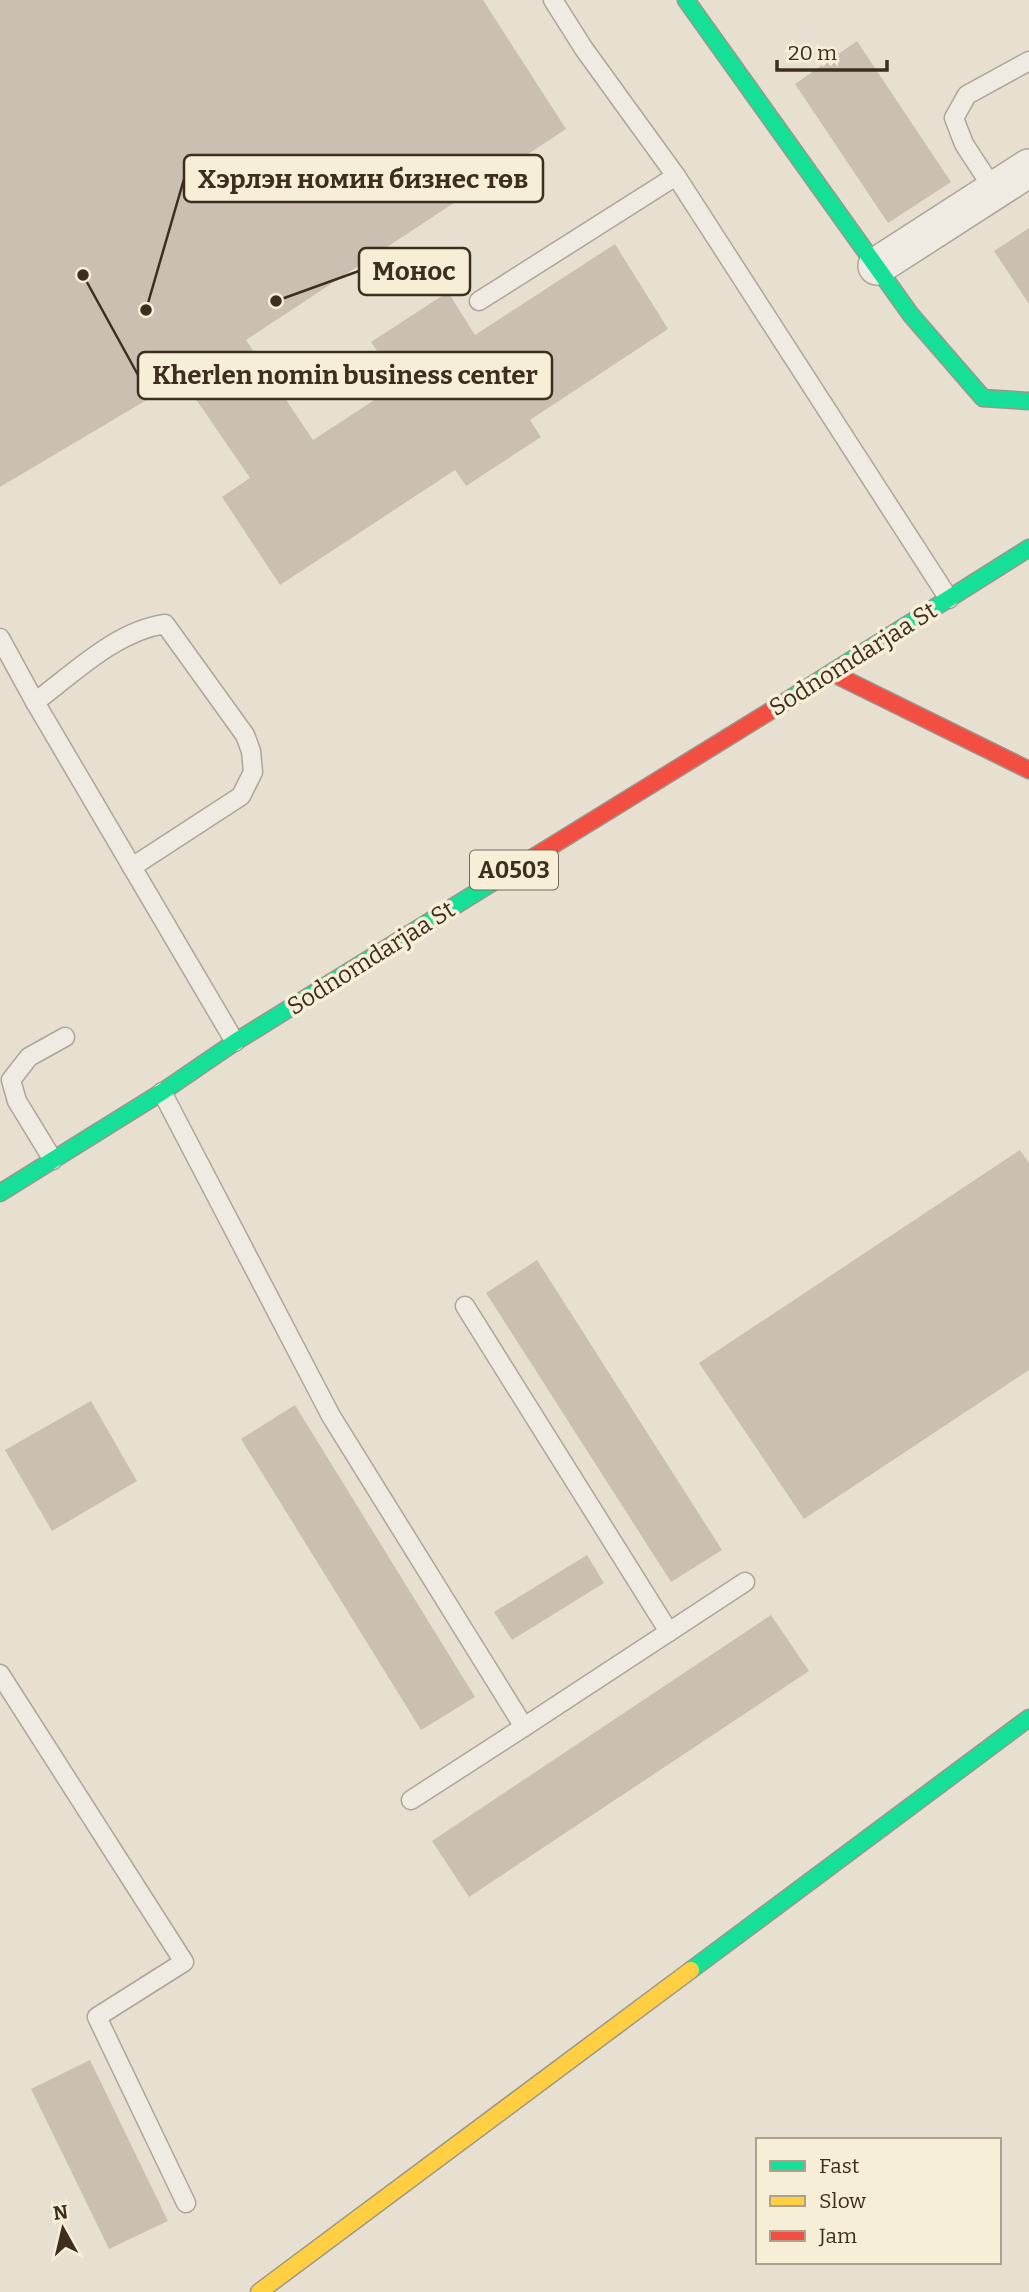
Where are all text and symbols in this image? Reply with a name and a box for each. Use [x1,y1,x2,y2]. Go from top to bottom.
scale bar [777,28,887,72]
text: 20 m [788,40,837,66]
callout: Хэрлэн номин бизнес төв [184,155,543,202]
text: Хэрлэн номин бизнес төв [198,164,528,195]
callout: Монос [359,248,470,295]
text: Монос [372,256,456,287]
callout: Kherlen nomin business center [138,352,552,399]
text: Kherlen nomin business center [152,360,538,391]
street label: Sodnomdarjaa St [764,596,942,722]
road number: A0503 [470,850,558,890]
street label: Sodnomdarjaa St [282,895,460,1021]
legend [756,2138,1001,2264]
text: Fast [819,2153,860,2179]
text: Slow [819,2188,866,2214]
north arrow [28,2194,98,2264]
text: N [52,2200,70,2225]
text: Jam [818,2223,857,2249]

